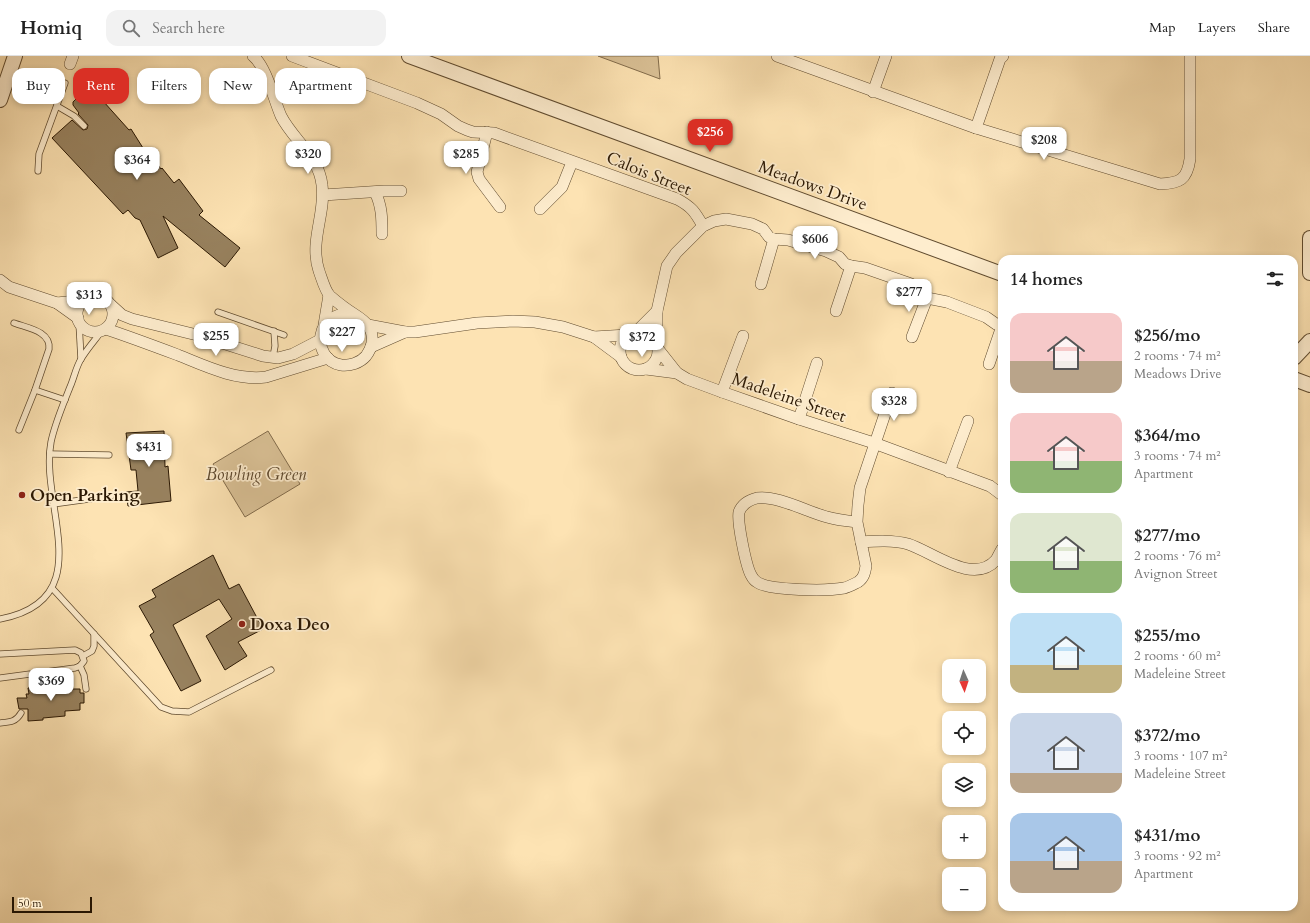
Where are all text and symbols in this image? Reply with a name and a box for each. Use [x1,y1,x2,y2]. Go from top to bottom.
search box [106,10,386,46]
text: Homiq [20,15,82,41]
icon: search [120,17,142,39]
text: Search here [152,18,225,38]
text: Map [1149,18,1176,37]
text: Layers [1198,18,1236,37]
text: Share [1258,18,1290,37]
chip: Buy [12,68,65,104]
chip: Rent [73,68,129,104]
chip: Filters [137,68,201,104]
chip: New [209,68,267,104]
chip: Apartment [275,68,366,104]
pin: $256 [686,119,734,153]
text: $256 [697,123,723,141]
pin: $208 [1020,127,1068,161]
text: $208 [1031,131,1057,149]
pin: $320 [284,141,332,175]
pin: $285 [442,141,490,175]
text: $320 [295,145,321,163]
text: $285 [453,145,479,163]
street label: Calois Street [603,146,695,201]
pin: $364 [113,147,161,181]
text: $364 [124,151,150,169]
street label: Meadows Drive [755,155,870,216]
pin: $606 [791,226,839,260]
text: $606 [802,230,828,248]
text: 14 homes [1010,268,1083,291]
icon: filters [1264,268,1286,290]
pin: $277 [885,279,933,313]
pin: $313 [65,282,113,316]
text: $277 [896,283,922,301]
text: $313 [76,286,102,304]
pin: $227 [318,319,366,353]
pin: $255 [192,323,240,357]
text: $227 [329,323,355,341]
pin: $372 [618,324,666,358]
text: $256/mo [1134,324,1200,347]
text: $255 [203,327,229,345]
text: $372 [629,328,655,346]
icon: home [1042,329,1090,377]
text: 2 rooms · 74 m² [1134,347,1221,365]
text: Meadows Drive [1134,365,1221,383]
street label: Madeleine Street [728,367,850,428]
pin: $328 [870,388,918,422]
text: $328 [881,392,907,410]
text: $364/mo [1134,424,1200,447]
icon: home [1042,429,1090,477]
pin: $431 [125,434,173,468]
text: $431 [136,438,162,456]
text: 3 rooms · 74 m² [1134,447,1221,465]
park label: Bowling Green [206,463,307,486]
text: Apartment [1134,465,1193,483]
place label: Open Parking [30,484,141,507]
marker: Open Parking [17,490,27,500]
text: $277/mo [1134,524,1200,547]
icon: home [1042,529,1090,577]
text: 2 rooms · 76 m² [1134,547,1221,565]
text: Avignon Street [1134,565,1217,583]
place label: Doxa Deo [250,613,330,636]
marker: Doxa Deo [237,619,247,629]
text: $255/mo [1134,624,1200,647]
icon: home [1042,629,1090,677]
text: 2 rooms · 60 m² [1134,647,1221,665]
north arrow [942,659,986,703]
map controls [942,659,986,911]
text: Madeleine Street [1134,665,1226,683]
pin: $369 [27,668,75,702]
text: $369 [38,672,64,690]
button: locate [942,711,986,755]
text: $372/mo [1134,724,1200,747]
icon: home [1042,729,1090,777]
text: 3 rooms · 107 m² [1134,747,1227,765]
button: layers [942,763,986,807]
text: Madeleine Street [1134,765,1226,783]
button: + [942,815,986,859]
text: $431/mo [1134,824,1200,847]
icon: home [1042,829,1090,877]
text: 3 rooms · 92 m² [1134,847,1221,865]
text: Apartment [1134,865,1193,883]
button: − [942,867,986,911]
scale bar [12,895,92,914]
text: 50 m [18,896,42,911]

